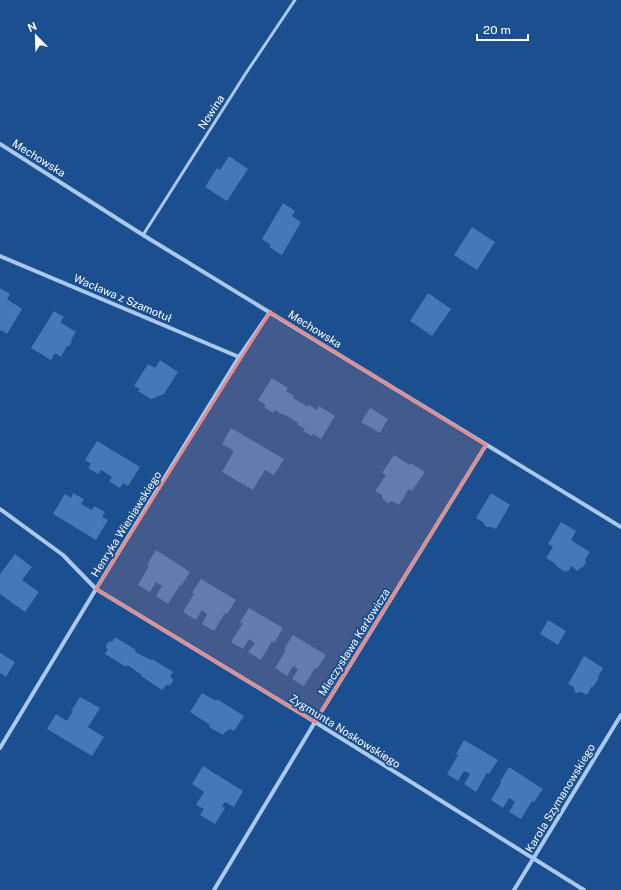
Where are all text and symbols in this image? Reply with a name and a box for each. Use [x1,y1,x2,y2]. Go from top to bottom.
north arrow [16,16,56,56]
scale bar [477,16,528,42]
text: N [26,20,38,34]
text: 20 m [483,23,511,37]
street label: Nowina [196,93,226,131]
street label: Mechowska [10,137,68,179]
street label: Wacława z Szamotuł [72,272,174,324]
street label: Mechowska [286,308,344,350]
street label: Henryka Wieniawskiego [89,469,163,579]
street label: Mieczysława Karłowicza [316,586,392,698]
street label: Zygmunta Noskowskiego [287,692,403,770]
street label: Karola Szymanowskiego [523,742,597,854]

